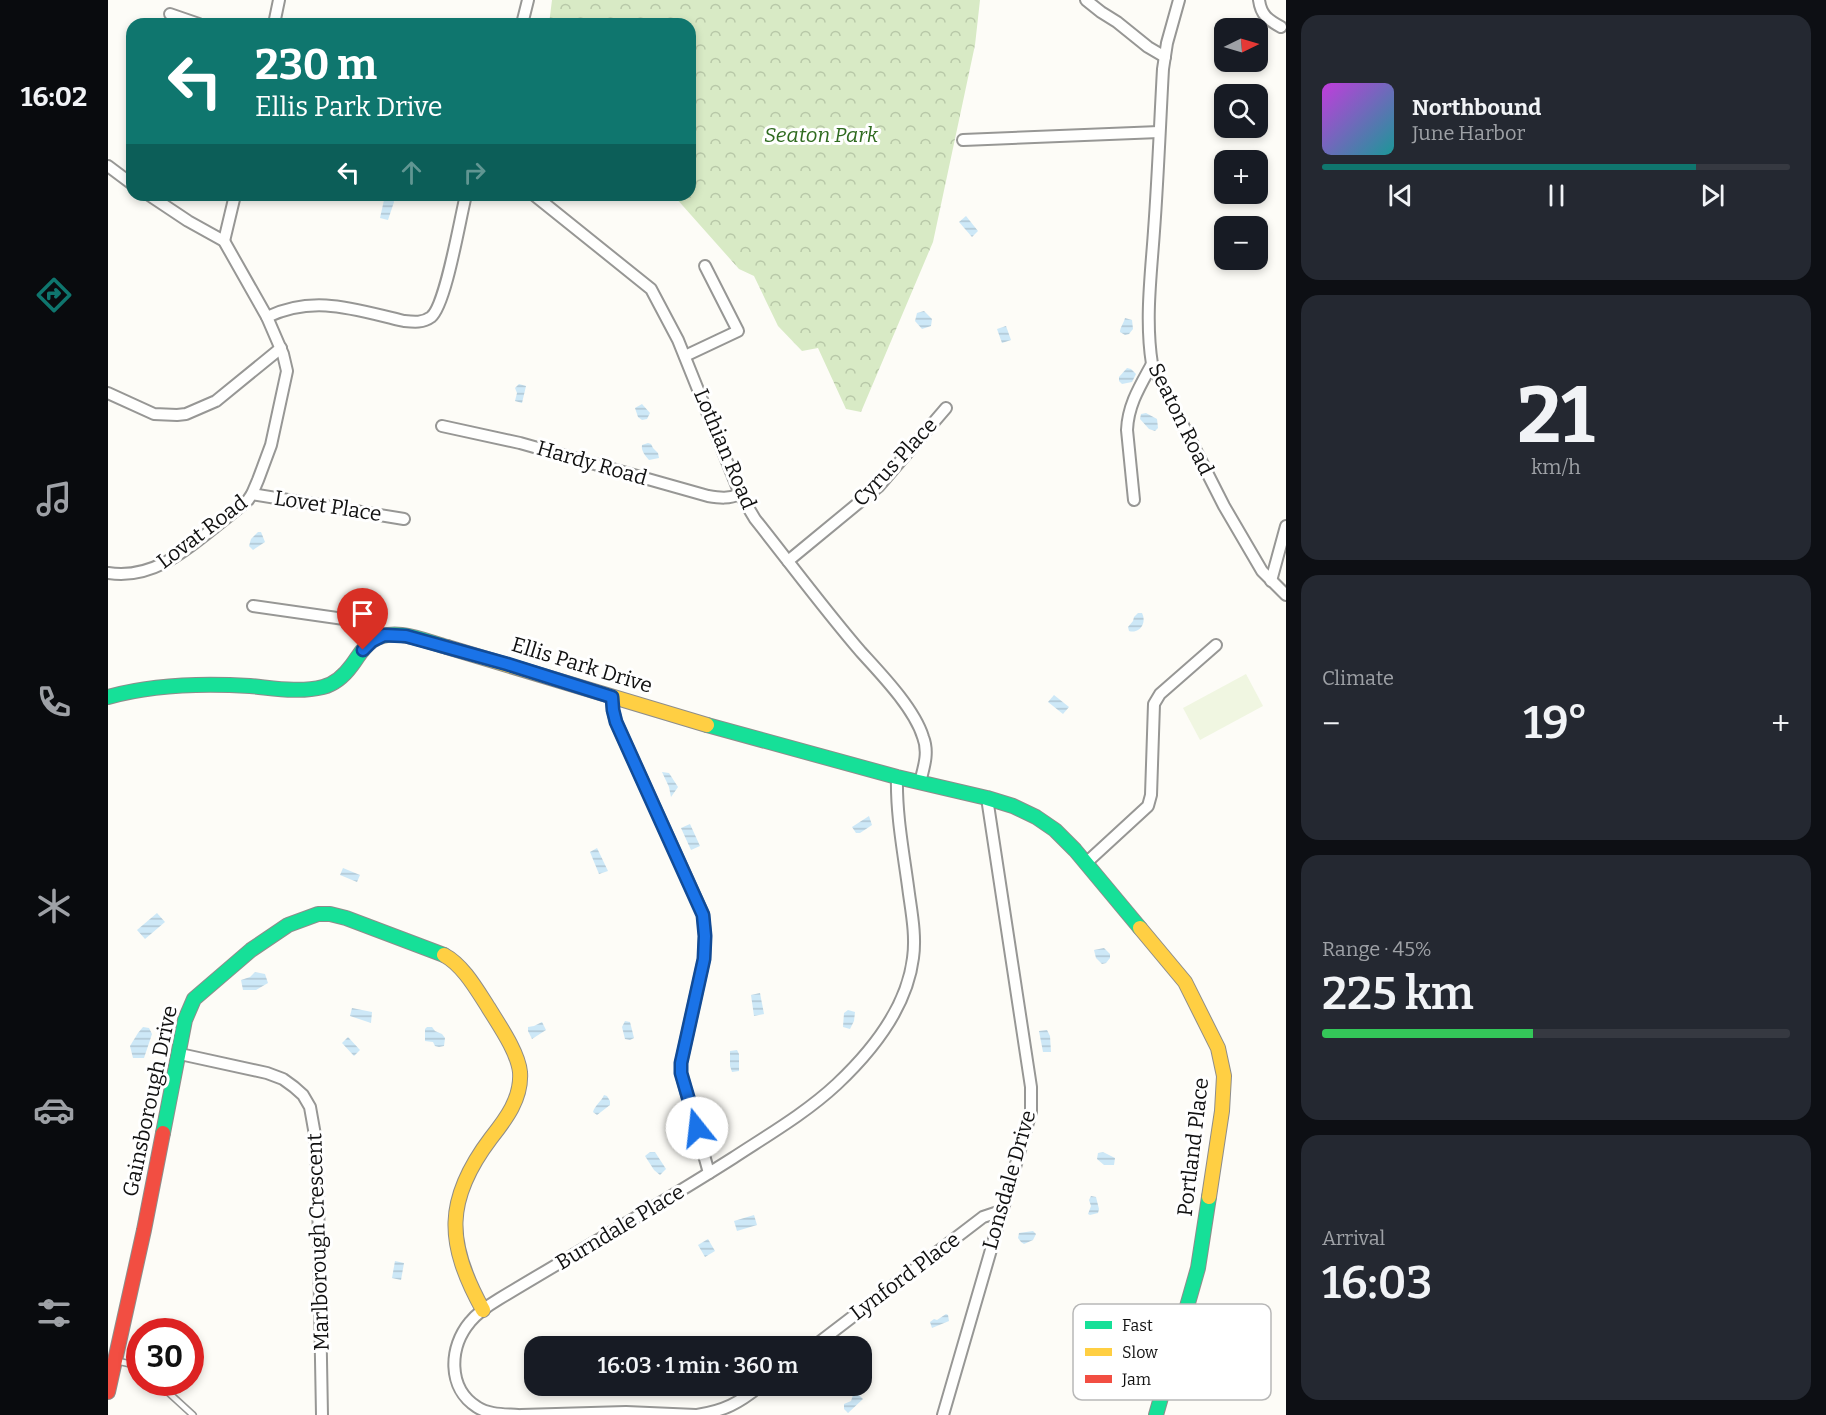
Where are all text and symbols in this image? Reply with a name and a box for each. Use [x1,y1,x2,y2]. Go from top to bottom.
north arrow [1214,18,1268,72]
map controls [1214,18,1268,270]
text: 230 m [255,40,377,90]
icon: left [156,42,234,120]
text: 16:02 [21,81,87,113]
button: search [1214,84,1268,138]
text: Ellis Park Drive [255,91,443,123]
text: Northbound [1412,94,1541,121]
text: June Harbor [1412,121,1525,145]
park label: Seaton Park [764,122,879,148]
button: + [1214,150,1268,204]
icon: left [332,156,365,189]
icon: ahead [395,156,428,189]
icon: right [458,156,491,189]
icon: previous [1384,179,1417,212]
icon: pause [1540,179,1573,212]
icon: next [1696,179,1729,212]
button: − [1214,216,1268,270]
icon: directions [33,274,75,316]
street label: Seaton Road [1143,359,1219,479]
text: 21 [1517,369,1595,463]
street label: Lothian Road [688,385,762,513]
street label: Cyrus Place [847,412,943,512]
street label: Hardy Road [534,435,650,491]
text: km/h [1531,455,1581,479]
icon: music [33,478,75,520]
street label: Lovet Place [272,485,384,527]
street label: Lovat Road [152,490,252,574]
pin [337,588,388,650]
icon: arrive [346,597,379,630]
street label: Ellis Park Drive [508,631,656,699]
text: Climate [1322,666,1394,690]
icon: phone [33,681,75,723]
text: 19° [1523,696,1588,750]
text: − [1322,704,1340,744]
text: + [1771,704,1790,744]
icon: climate [33,885,75,927]
text: Range · 45% [1322,937,1432,961]
text: 225 km [1322,967,1474,1021]
street label: Gainsborough Drive [117,1003,183,1199]
street label: Portland Place [1172,1076,1214,1218]
icon: car [33,1089,75,1131]
position arrow [665,1096,729,1160]
street label: Lonsdale Drive [977,1107,1041,1253]
street label: Marlborough Crescent [301,1132,335,1351]
street label: Burndale Place [551,1178,689,1276]
street label: Lynford Place [845,1226,965,1326]
text: Arrival [1322,1226,1385,1250]
text: 16:03 [1322,1256,1432,1310]
icon: filters [33,1292,75,1334]
legend [1073,1304,1271,1400]
text: Fast [1122,1316,1153,1335]
speed limit sign: 30 [126,1318,204,1396]
text: Slow [1122,1343,1158,1362]
text: 16:03 · 1 min · 360 m [598,1352,798,1379]
text: Jam [1121,1370,1151,1389]

